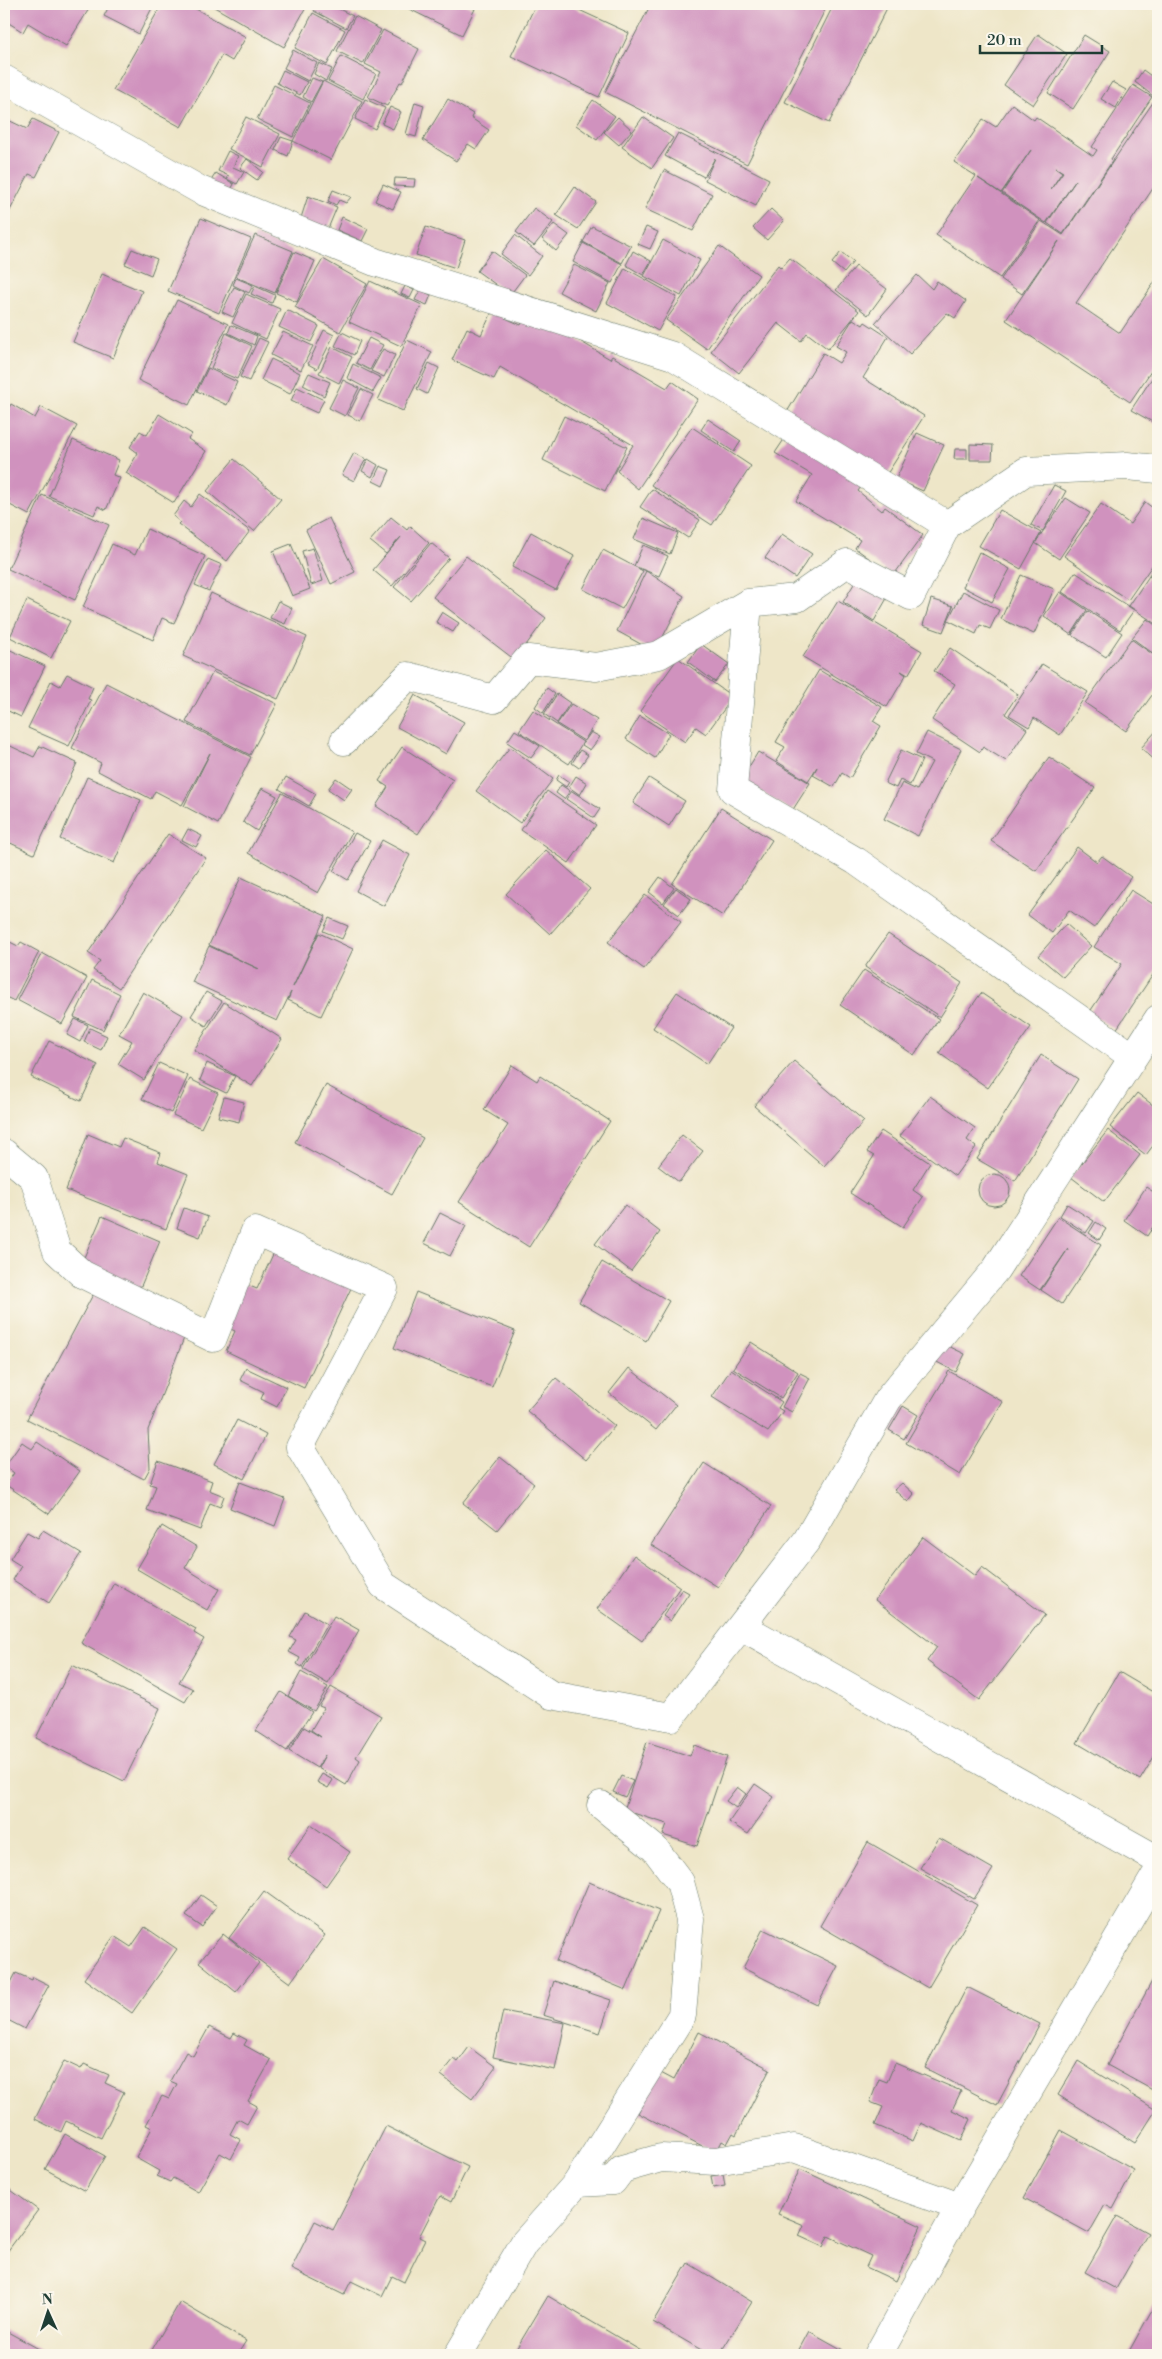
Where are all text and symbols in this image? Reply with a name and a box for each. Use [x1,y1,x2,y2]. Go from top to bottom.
scale bar [980,22,1102,54]
text: 20 m [987,31,1022,50]
north arrow [22,2286,72,2336]
text: N [41,2291,53,2309]

